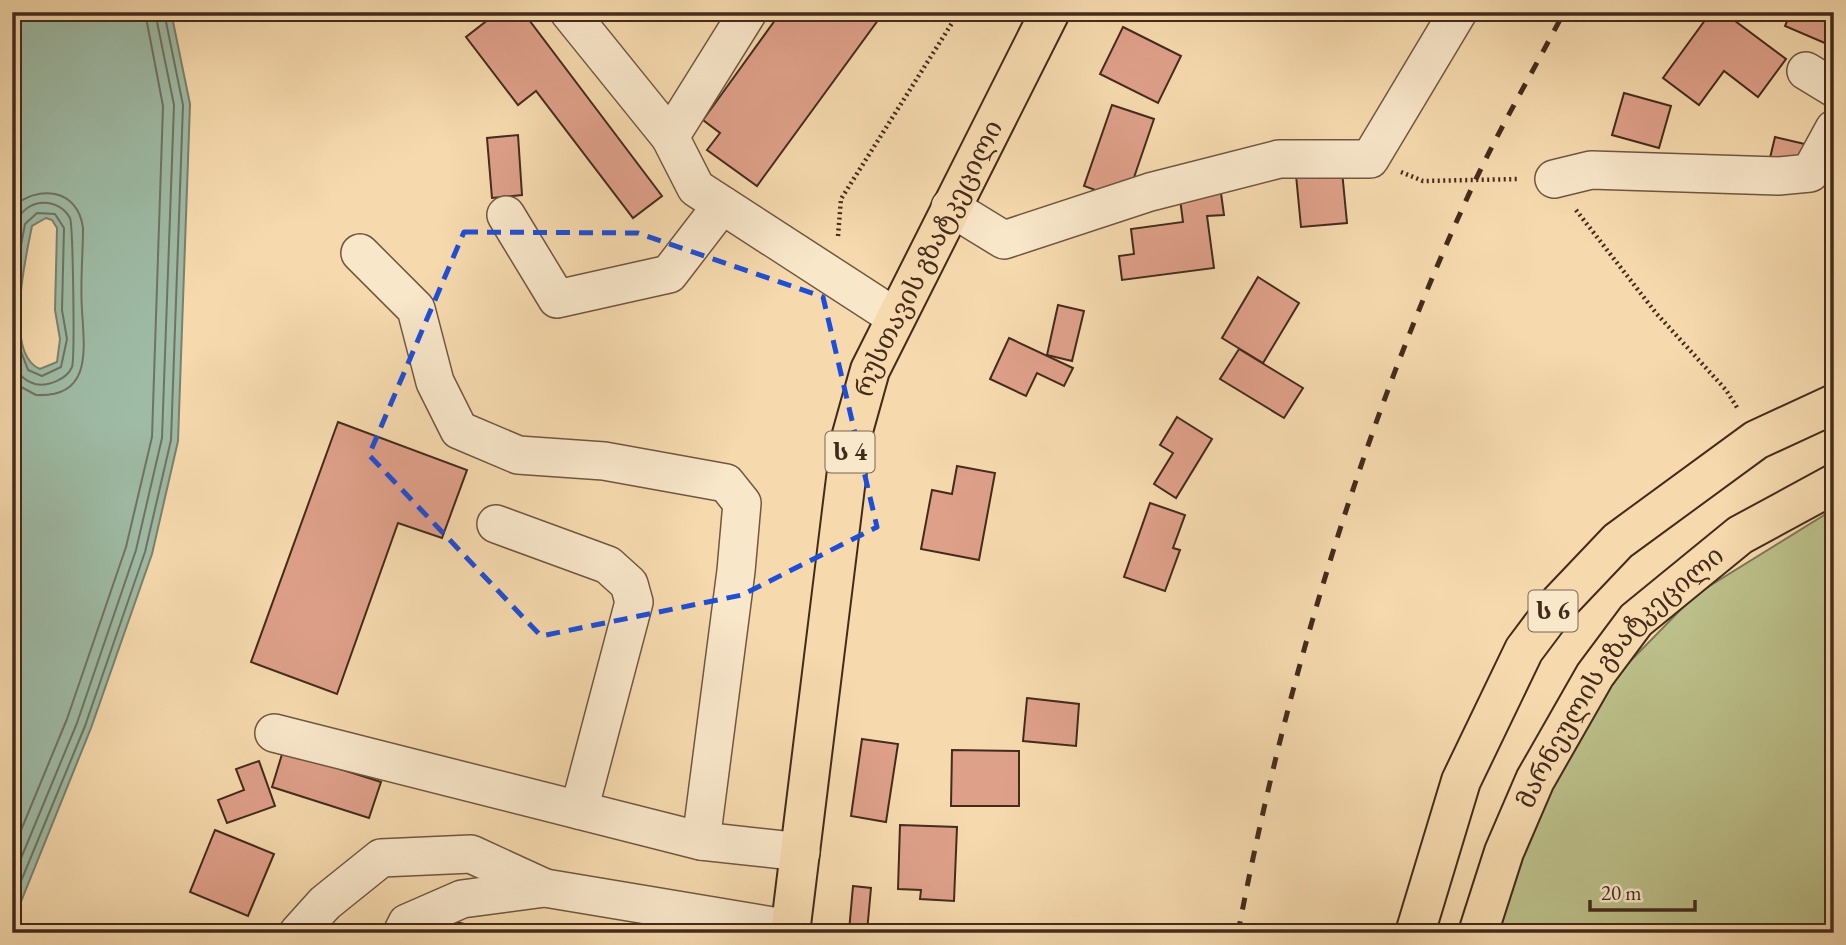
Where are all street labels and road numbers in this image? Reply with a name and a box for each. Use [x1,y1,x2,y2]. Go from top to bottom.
street label: რუსთავის გზატკეცილი [847,114,1010,400]
road number: ს 4 [826,432,874,472]
street label: მარნეულის გზატკეცილი [1508,538,1730,813]
road number: ს 6 [1528,590,1578,632]

